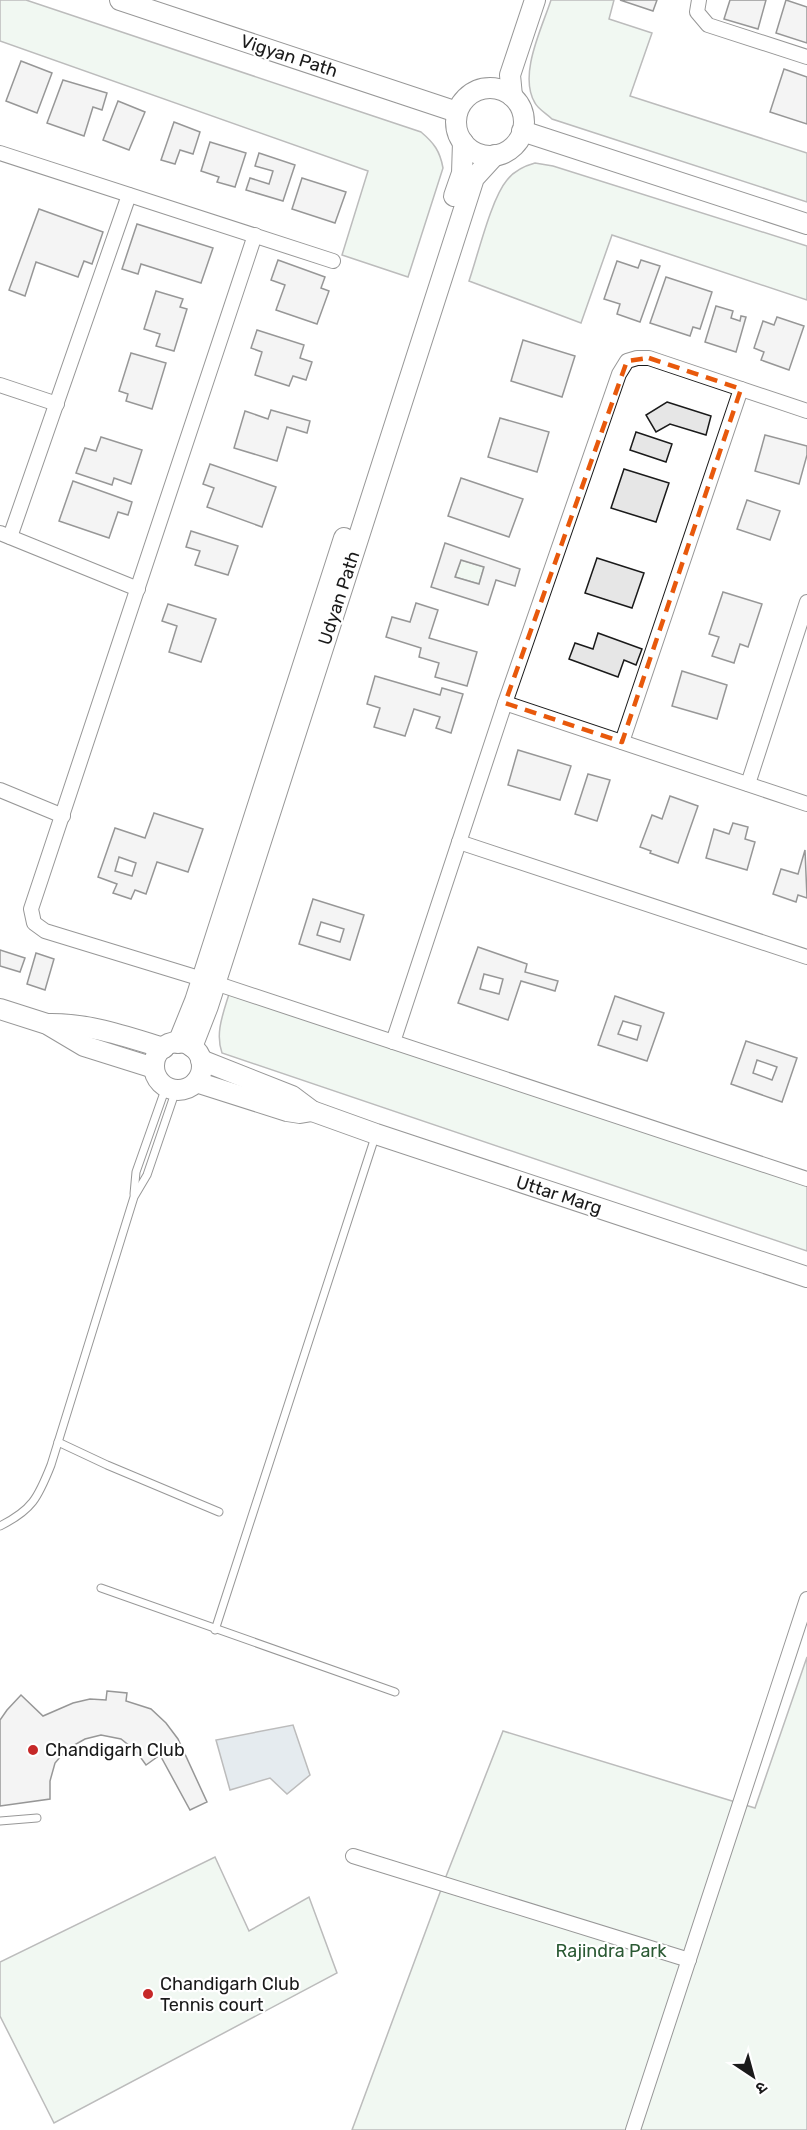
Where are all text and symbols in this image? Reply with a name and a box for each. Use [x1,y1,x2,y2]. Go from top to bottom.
street label: Vigyan Path [238,30,340,82]
street label: Udyan Path [313,548,365,648]
street label: Uttar Marg [513,1171,605,1219]
place label: Chandigarh Club [45,1739,185,1761]
marker: Chandigarh Club [26,1743,40,1757]
park label: Rajindra Park [556,1940,667,1962]
place label: Chandigarh Club Tennis court [160,1973,300,2016]
marker: Chandigarh Club Tennis court [141,1987,155,2001]
north arrow [723,2046,783,2106]
text: उ [752,2077,771,2099]

